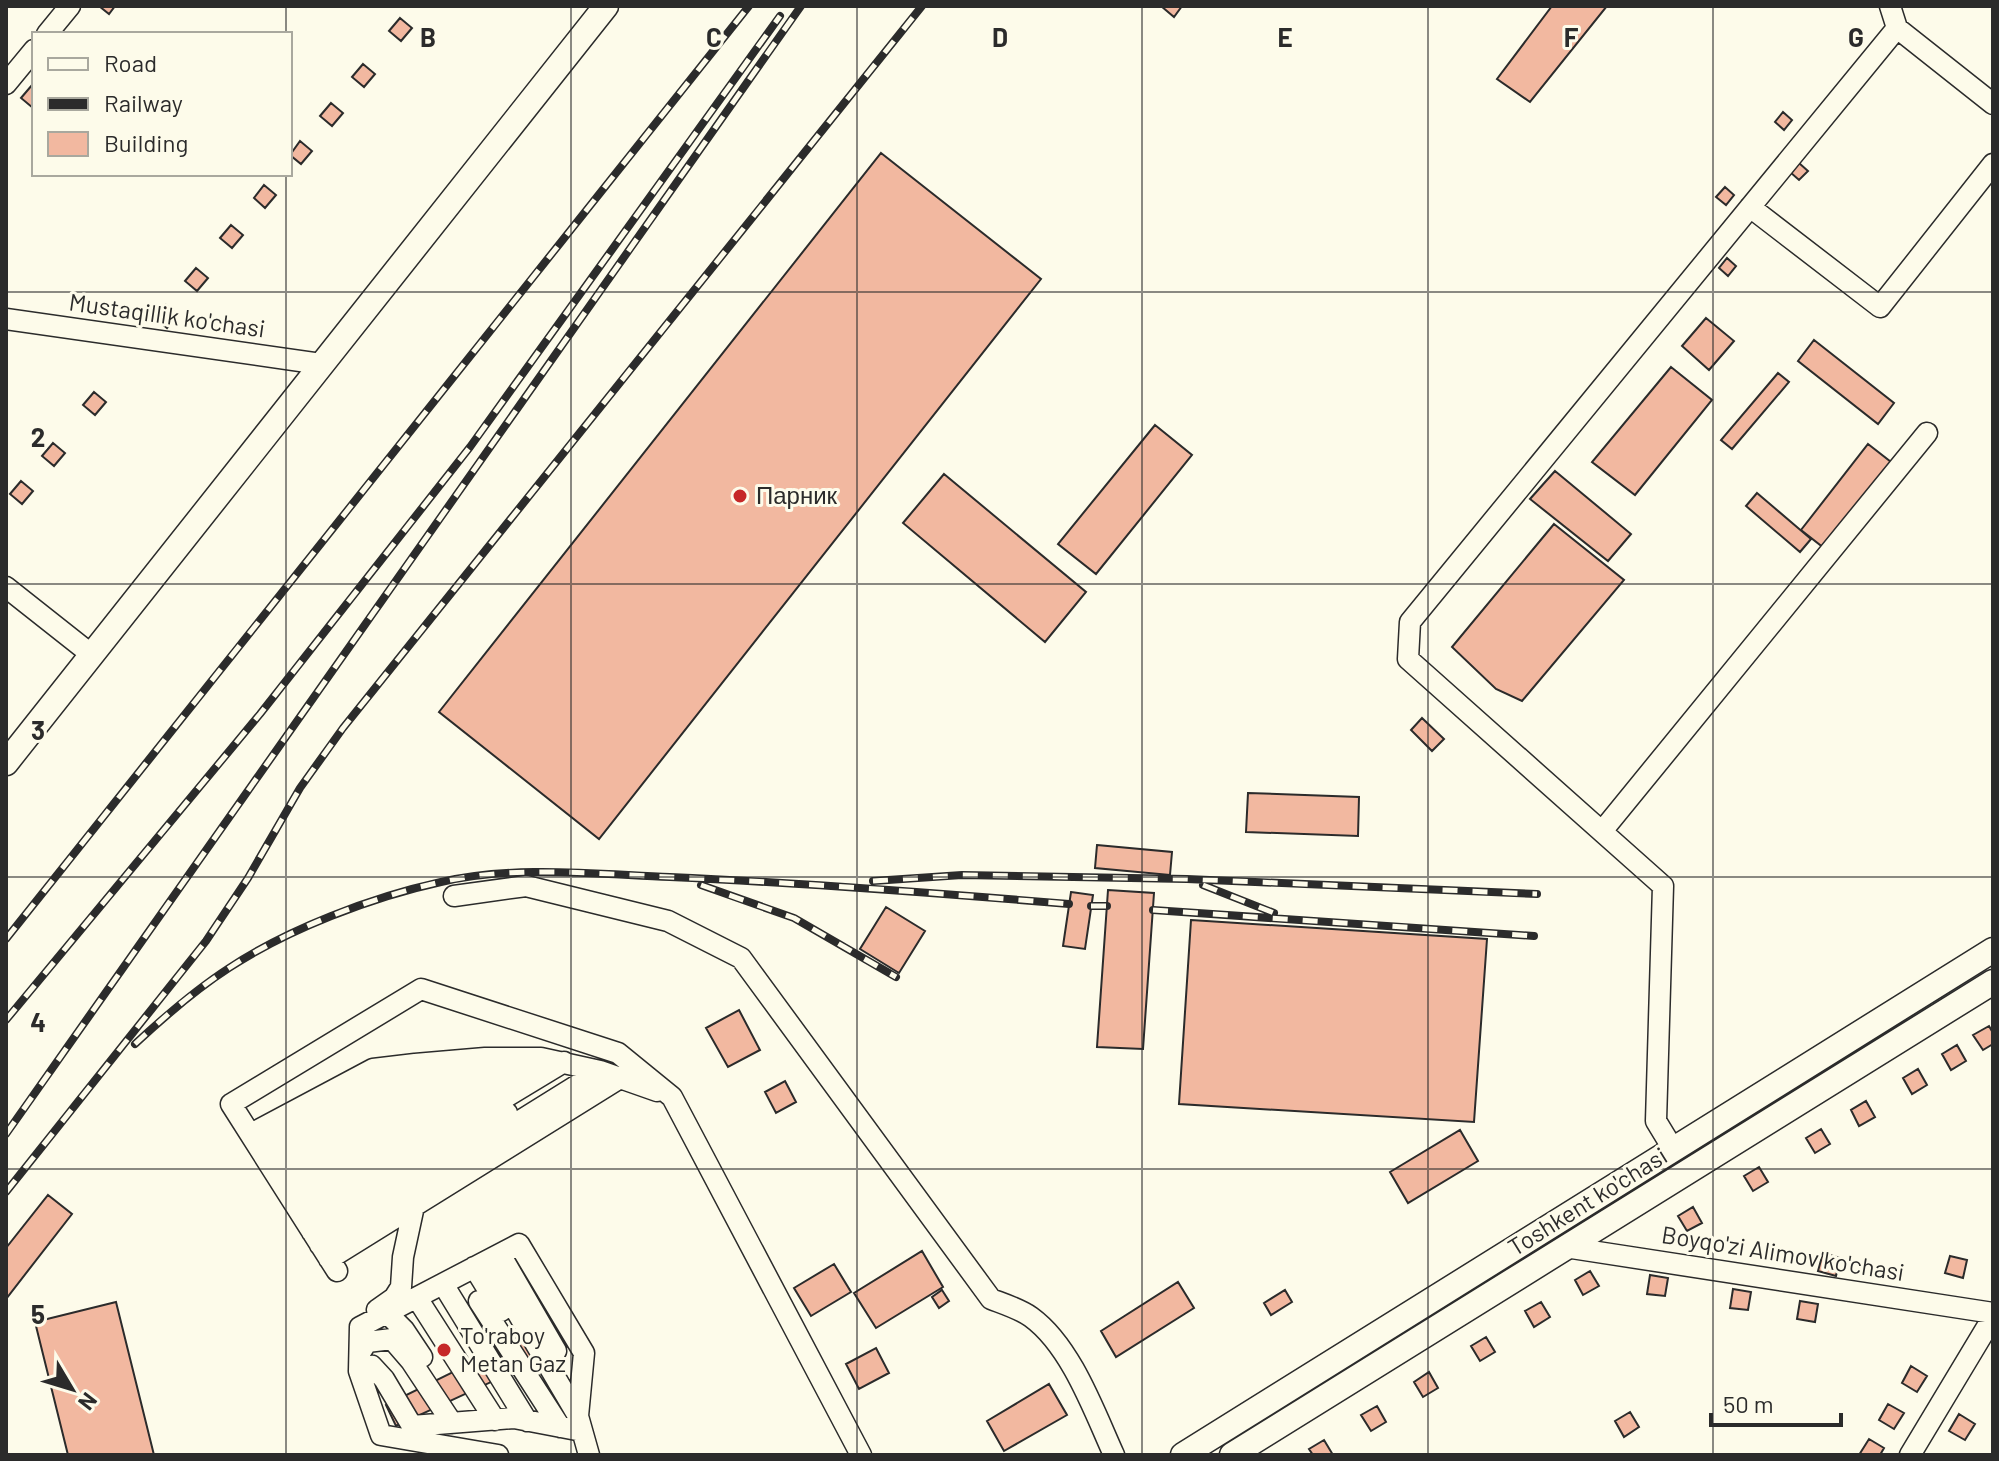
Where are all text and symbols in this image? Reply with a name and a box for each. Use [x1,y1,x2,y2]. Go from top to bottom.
text: B [420,21,436,52]
text: C [706,21,722,52]
text: D [992,21,1008,52]
text: E [1277,21,1293,52]
text: F [1564,21,1579,52]
text: G [1848,21,1864,52]
legend [32,32,292,176]
text: Road [104,48,157,77]
text: Railway [104,88,183,117]
text: Building [104,128,188,157]
street label: Mustaqillik ko'chasi [67,286,267,343]
text: 2 [31,421,45,452]
place label: Парник [756,480,838,509]
marker: Парник [731,487,749,505]
text: 3 [31,714,45,745]
text: 4 [30,1006,46,1037]
street label: Toshkent ko'chasi [1502,1140,1672,1261]
street label: Boyqo'zi Alimov ko'chasi [1660,1219,1907,1286]
text: 5 [31,1298,45,1329]
place label: To'raboy Metan Gaz [460,1320,566,1377]
marker: To'raboy Metan Gaz [435,1341,453,1359]
north arrow [32,1349,112,1429]
scale bar [1711,1377,1841,1427]
text: N [74,1388,103,1416]
text: 50 m [1723,1389,1774,1418]

